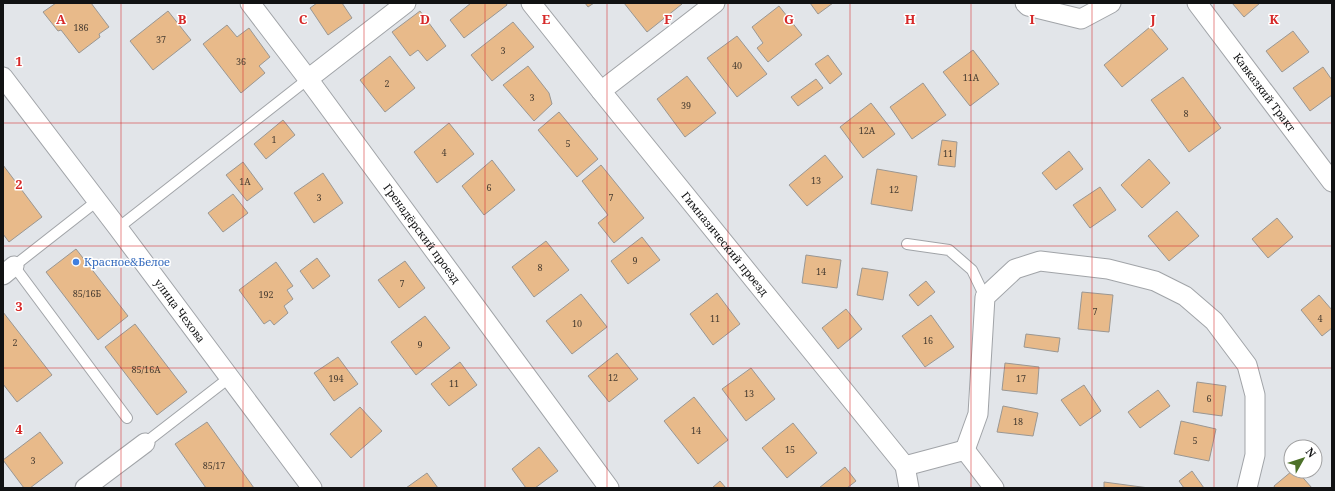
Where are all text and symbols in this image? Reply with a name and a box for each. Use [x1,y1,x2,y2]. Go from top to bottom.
text: A [56,10,66,28]
text: B [178,10,187,28]
text: C [299,10,308,28]
text: D [420,10,430,28]
text: E [542,10,551,28]
text: F [664,10,672,28]
text: G [784,10,794,28]
text: H [905,10,916,28]
text: I [1029,10,1035,28]
text: J [1149,10,1156,28]
text: K [1269,10,1279,28]
house number: 186 [73,21,89,34]
house number: 37 [156,33,166,46]
house number: 3 [500,44,506,57]
street label: Кавказкий Тракт [1230,50,1299,135]
text: 1 [15,52,23,70]
house number: 36 [236,55,246,68]
house number: 40 [732,59,742,72]
house number: 11А [963,71,980,84]
house number: 2 [384,77,390,90]
house number: 3 [529,91,535,104]
house number: 39 [681,99,691,112]
house number: 8 [1183,107,1189,120]
house number: 12А [859,124,876,137]
house number: 1 [271,133,277,146]
house number: 5 [565,137,571,150]
house number: 4 [441,146,447,159]
house number: 11 [943,147,953,160]
house number: 13 [811,174,821,187]
text: 2 [15,175,23,193]
house number: 1А [239,175,251,188]
street label: Гренадёрский проезд [380,180,464,287]
house number: 6 [486,181,492,194]
house number: 12 [889,183,899,196]
street label: Гимназический проезд [678,188,772,299]
house number: 3 [316,191,322,204]
house number: 7 [608,191,614,204]
place label: Красное&Белое [84,254,170,269]
house number: 9 [632,254,638,267]
marker: Красное&Белое [71,257,81,267]
house number: 8 [537,261,543,274]
house number: 14 [816,265,826,278]
street label: улица Чехова [151,275,209,345]
house number: 7 [399,277,405,290]
house number: 85/16Б [73,287,102,300]
house number: 192 [258,288,274,301]
text: 3 [15,297,23,315]
house number: 7 [1092,305,1098,318]
house number: 11 [710,312,720,325]
house number: 4 [1317,312,1323,325]
house number: 10 [572,317,582,330]
house number: 16 [923,334,933,347]
house number: 2 [12,336,18,349]
house number: 9 [417,338,423,351]
house number: 85/16А [131,363,161,376]
house number: 12 [608,371,618,384]
house number: 194 [328,372,344,385]
house number: 17 [1016,372,1026,385]
house number: 11 [449,377,459,390]
house number: 13 [744,387,754,400]
house number: 6 [1206,392,1212,405]
house number: 18 [1013,415,1023,428]
text: 4 [15,420,23,438]
house number: 14 [691,424,701,437]
house number: 5 [1192,434,1198,447]
north arrow [1283,439,1323,479]
house number: 15 [785,443,795,456]
text: N [1303,444,1320,461]
house number: 3 [30,454,36,467]
house number: 85/17 [203,459,225,472]

